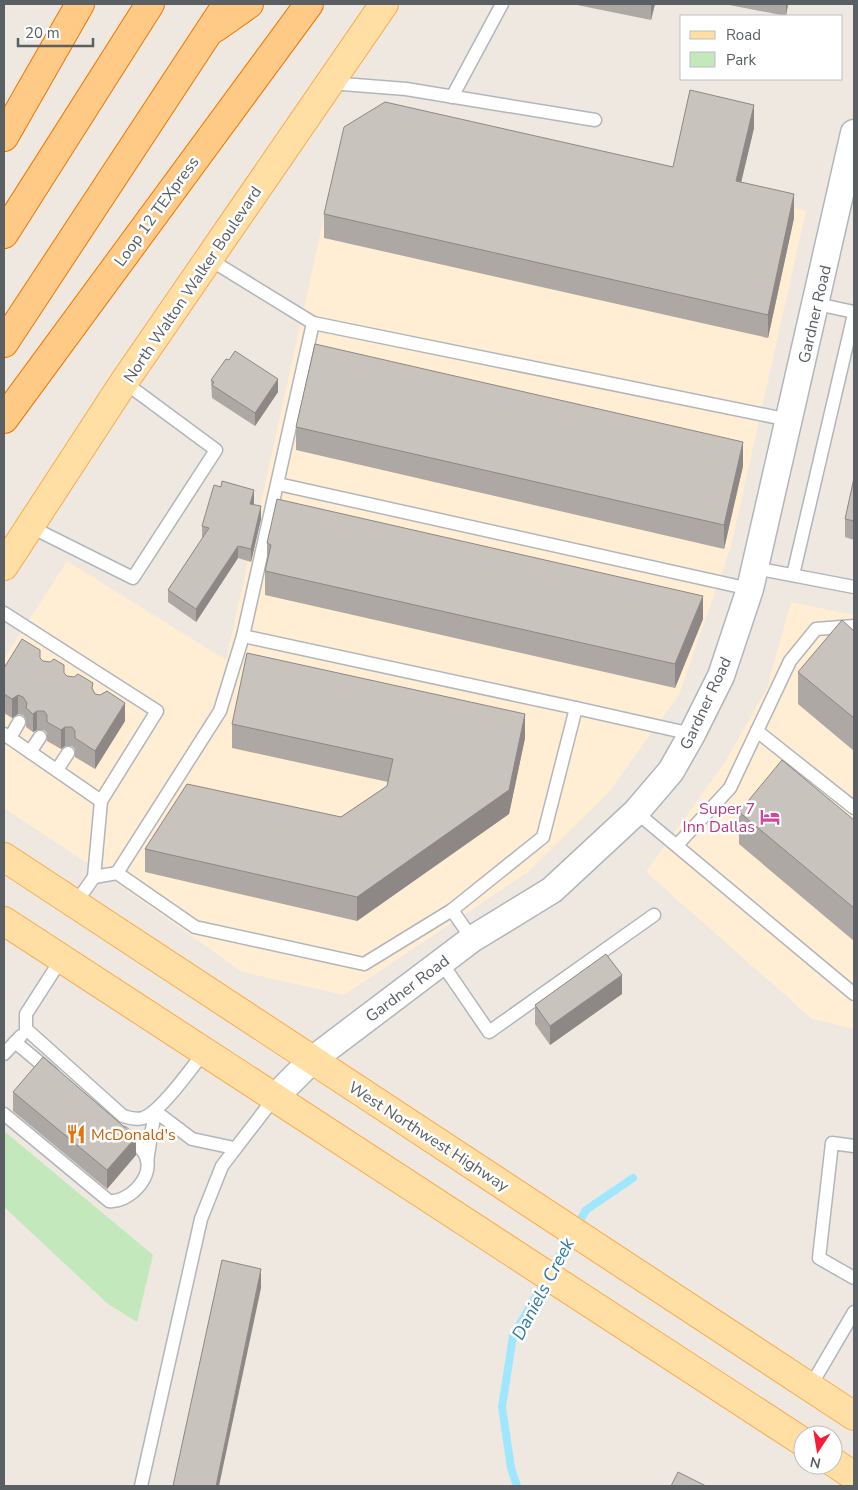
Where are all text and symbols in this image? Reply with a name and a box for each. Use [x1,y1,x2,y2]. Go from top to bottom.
scale bar [18,15,92,47]
legend [680,15,843,80]
text: 20 m [25,23,60,43]
text: Road [726,25,761,45]
text: Park [726,50,756,70]
street label: Loop 12 TEXpress [109,152,204,271]
street label: North Walton Walker Boulevard [119,182,267,387]
street label: Gardner Road [793,263,837,365]
street label: Gardner Road [675,654,737,753]
place label: Super 7 Inn Dallas [683,798,755,838]
hotel icon: Super 7 Inn Dallas [759,806,781,828]
street label: Gardner Road [361,950,454,1028]
street label: West Northwest Highway [344,1077,514,1198]
restaurant icon: McDonald's [65,1123,87,1145]
place label: McDonald's [91,1124,176,1146]
water label: Daniels Creek [506,1233,580,1344]
north arrow [793,1425,843,1475]
text: N [808,1452,823,1473]

